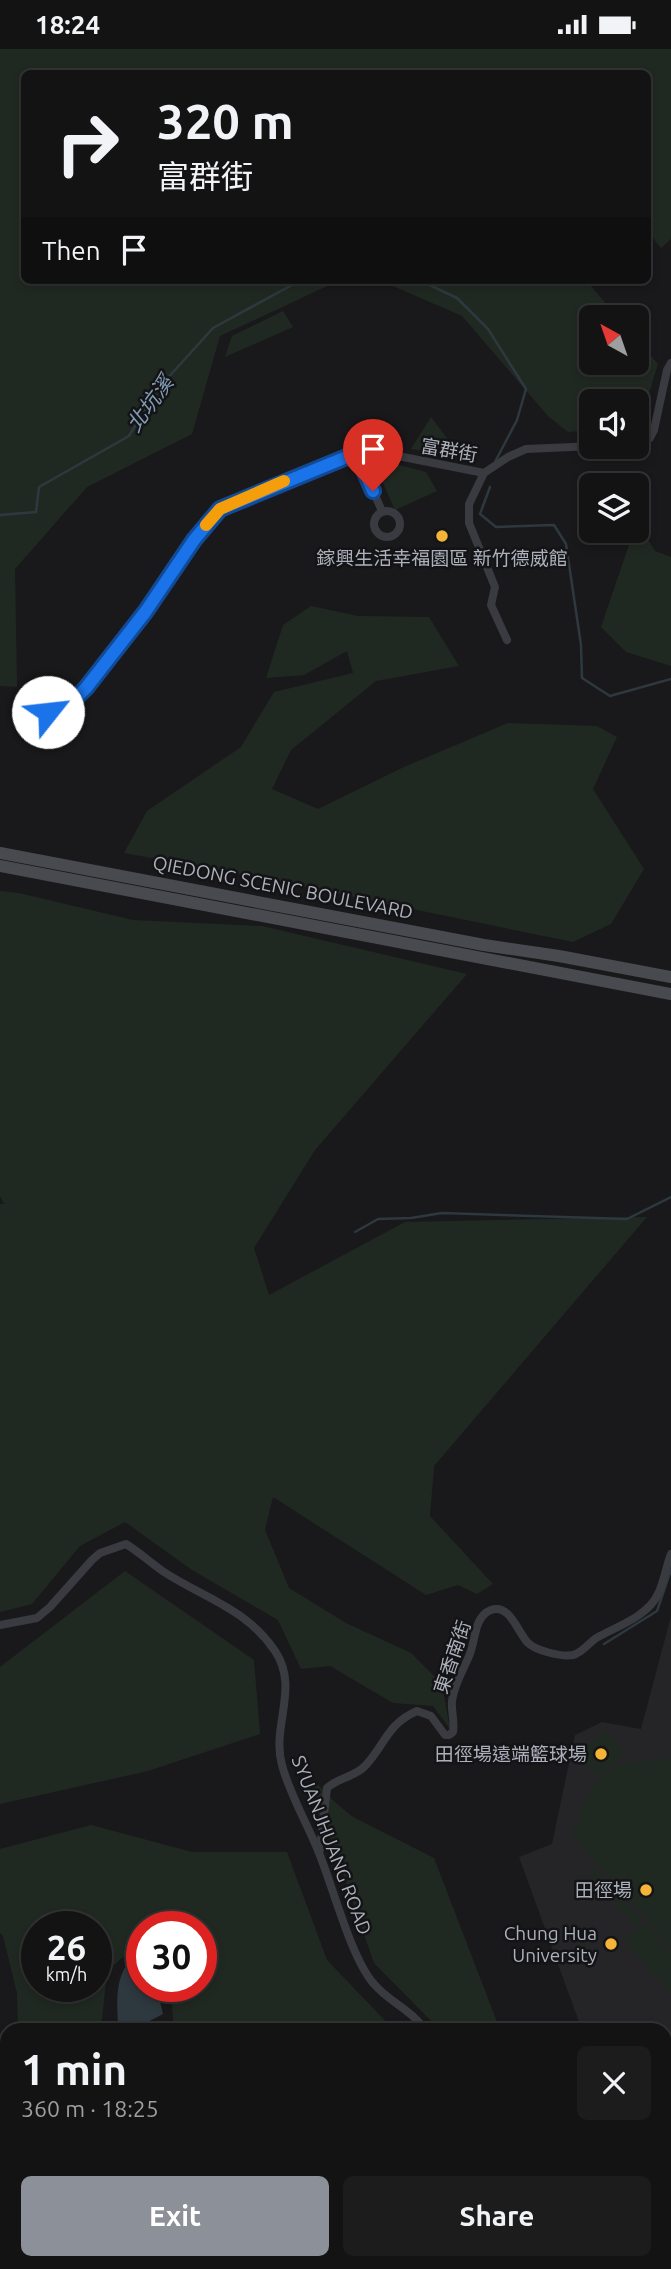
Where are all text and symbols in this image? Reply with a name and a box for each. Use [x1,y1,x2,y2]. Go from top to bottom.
text: 18:24 [35,10,100,39]
text: 320 m [157,93,294,148]
icon: right [42,98,133,189]
text: 富群街 [157,158,253,194]
icon: arrive [115,231,153,269]
text: Then [42,236,101,265]
north arrow [579,305,649,375]
map controls [579,305,649,543]
water label: 北坑溪 [121,368,179,436]
button: sound [579,389,649,459]
pin [343,419,403,491]
icon: arrive [354,430,392,468]
street label: 富群街 [419,434,479,466]
button: layers [579,473,649,543]
marker: 鎵興生活幸福園區 新竹德威館 [434,528,450,544]
place label: 鎵興生活幸福園區 新竹德威館 [316,547,568,569]
position arrow [11,675,85,749]
street label: QIEDONG SCENIC BOULEVARD [151,851,415,923]
street label: 東香南街 [429,1617,475,1697]
place label: 田徑場遠端籃球場 [435,1743,587,1765]
marker: 田徑場遠端籃球場 [593,1746,609,1762]
street label: SYUANJHUANG ROAD [288,1752,376,1938]
place label: 田徑場 [575,1879,632,1901]
marker: 田徑場 [638,1882,654,1898]
speed limit sign: 30 [126,1911,217,2002]
place label: Chung Hua University [504,1922,597,1966]
text: 26 [47,1927,86,1967]
marker: Chung Hua University [603,1936,619,1952]
text: km/h [46,1964,87,1984]
text: 1 min [21,2046,127,2093]
button: close [577,2046,651,2120]
text: 360 m · 18:25 [21,2096,159,2121]
button: Exit [21,2176,329,2256]
button: Share [343,2176,651,2256]

